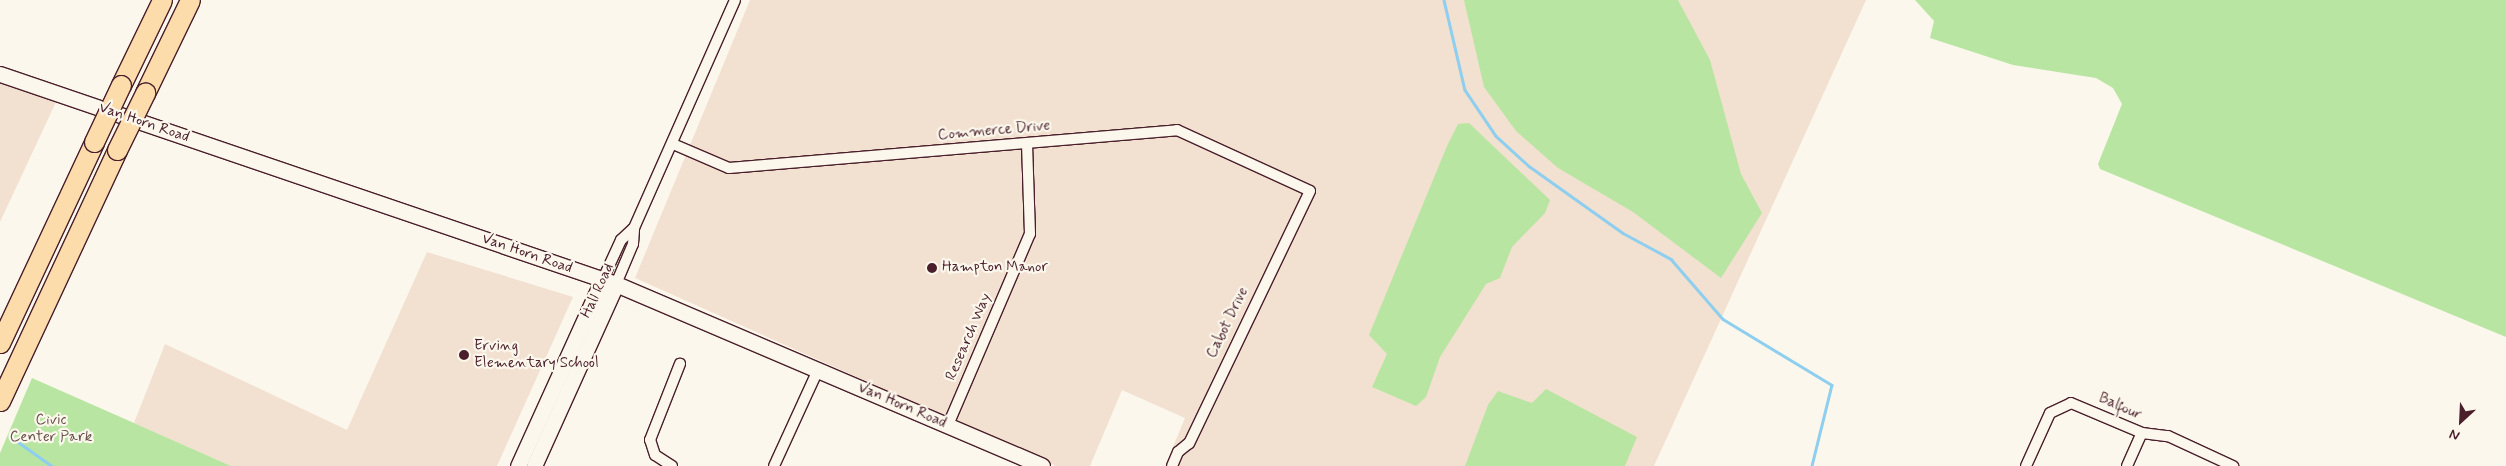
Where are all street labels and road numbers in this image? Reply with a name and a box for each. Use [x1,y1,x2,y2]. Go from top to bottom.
street label: Van Horn Road [95,99,193,147]
street label: Commerce Drive [938,117,1050,145]
street label: Van Horn Road [478,230,576,278]
street label: Hall Road [578,261,618,321]
street label: Cabot Drive [1203,285,1253,361]
street label: Research Way [942,291,996,383]
street label: Van Horn Road [854,379,950,433]
street label: Balfour [2096,390,2144,424]

